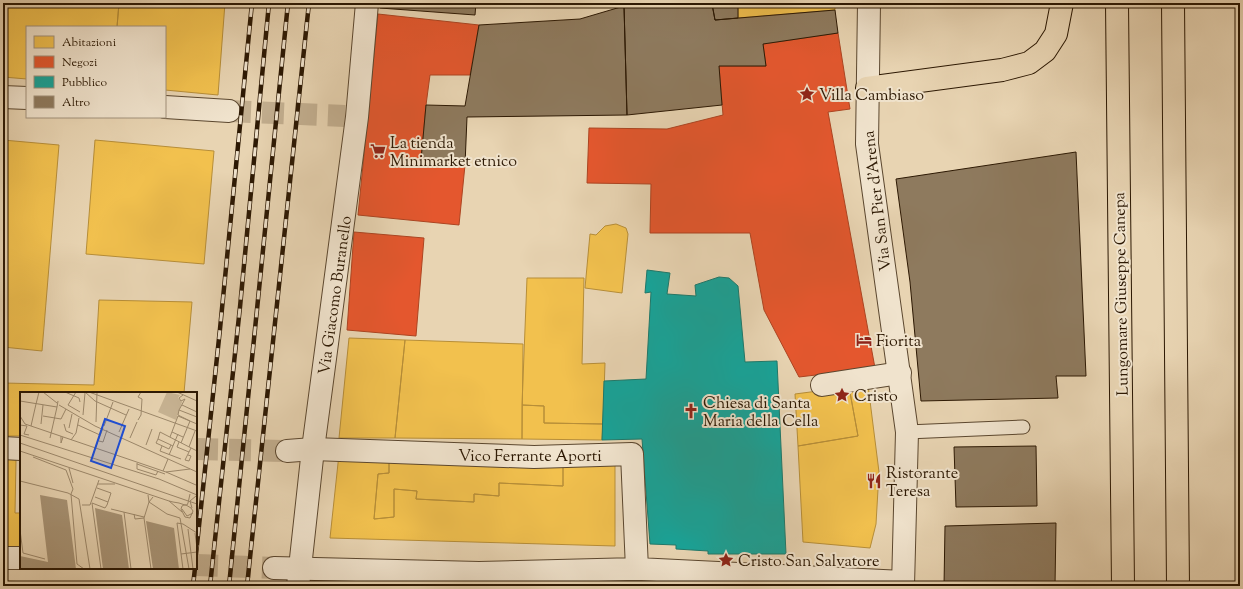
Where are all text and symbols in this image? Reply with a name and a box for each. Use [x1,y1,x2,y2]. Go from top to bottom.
legend [26,26,166,118]
text: Abitazioni [62,34,117,52]
text: Negozi [62,54,98,72]
text: Pubblico [62,74,107,92]
place icon: Villa Cambiaso [798,85,816,103]
place label: Villa Cambiaso [819,85,924,108]
text: Altro [62,94,91,112]
street label: Via San Pier d'Arena [858,128,899,272]
place label: La tienda Minimarket etnico [390,133,517,174]
supermarket icon: La tienda Minimarket etnico [369,142,387,160]
street label: Lungomare Giuseppe Canepa [1109,191,1136,396]
street label: Via Giacomo Buranello [314,214,359,376]
hotel icon: Fiorita [855,331,873,349]
place label: Fiorita [876,331,922,354]
place icon: Cristo [833,386,851,404]
place label: Cristo [854,386,898,409]
inset map [20,392,197,569]
place label: Chiesa di Santa Maria della Cella [703,393,819,434]
church icon: Chiesa di Santa Maria della Cella [682,402,700,420]
street label: Vico Ferrante Aporti [458,446,602,469]
place label: Ristorante Teresa [886,463,958,504]
restaurant icon: Ristorante Teresa [865,472,883,490]
place icon: Cristo San Salvatore [717,551,735,569]
place label: Cristo San Salvatore [738,551,879,574]

